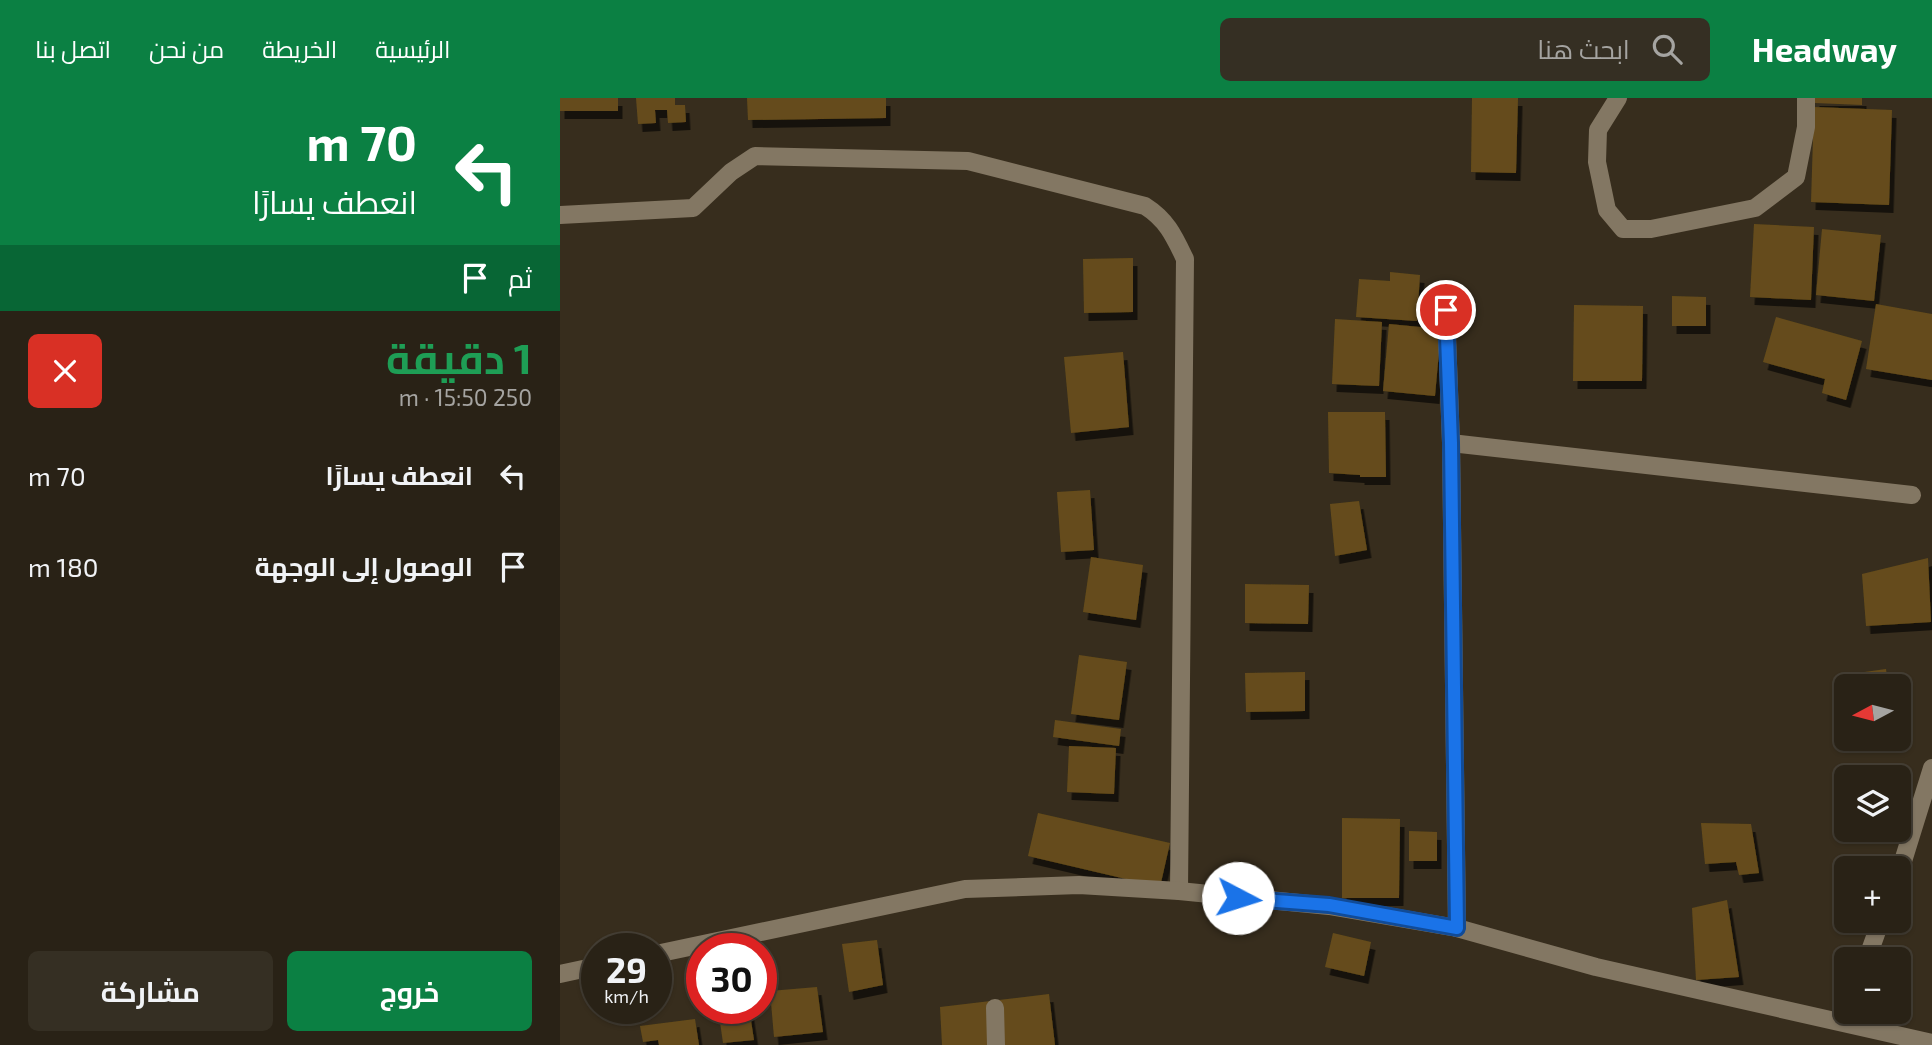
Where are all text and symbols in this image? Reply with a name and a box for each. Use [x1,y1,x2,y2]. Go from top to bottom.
search box [1220,18,1710,81]
text: Headway [1752,29,1897,69]
icon: search [1648,30,1686,68]
text: ابحث هنا [1537,33,1630,64]
text: اتصل بنا [35,34,111,63]
text: من نحن [149,34,224,63]
text: الخريطة [262,34,337,63]
text: الرئيسية [375,34,450,63]
text: 70 m [306,112,417,171]
icon: left [441,126,532,217]
text: انعطف يسارًا [252,182,417,220]
icon: arrive [456,259,494,297]
text: ثم [508,262,532,293]
pin [1416,280,1476,340]
icon: arrive [1427,291,1465,329]
text: 1 دقيقة [386,332,532,382]
button: close [28,334,102,408]
text: 250 m · 15:50 [399,383,532,411]
icon: left [494,457,532,495]
text: انعطف يسارًا [326,459,473,490]
text: 70 m [28,460,86,491]
icon: arrive [494,548,532,586]
text: الوصول إلى الوجهة [255,550,473,581]
text: 180 m [28,551,98,582]
north arrow [1834,674,1911,751]
map controls [1834,674,1911,1024]
button: layers [1834,765,1911,842]
button: + [1834,856,1911,933]
position arrow [1201,861,1275,935]
speed limit sign: 30 [686,933,777,1024]
button: − [1834,947,1911,1024]
text: 29 [606,948,647,990]
button: مشاركة [28,951,273,1031]
button: خروج [287,951,532,1031]
text: km/h [604,985,649,1007]

